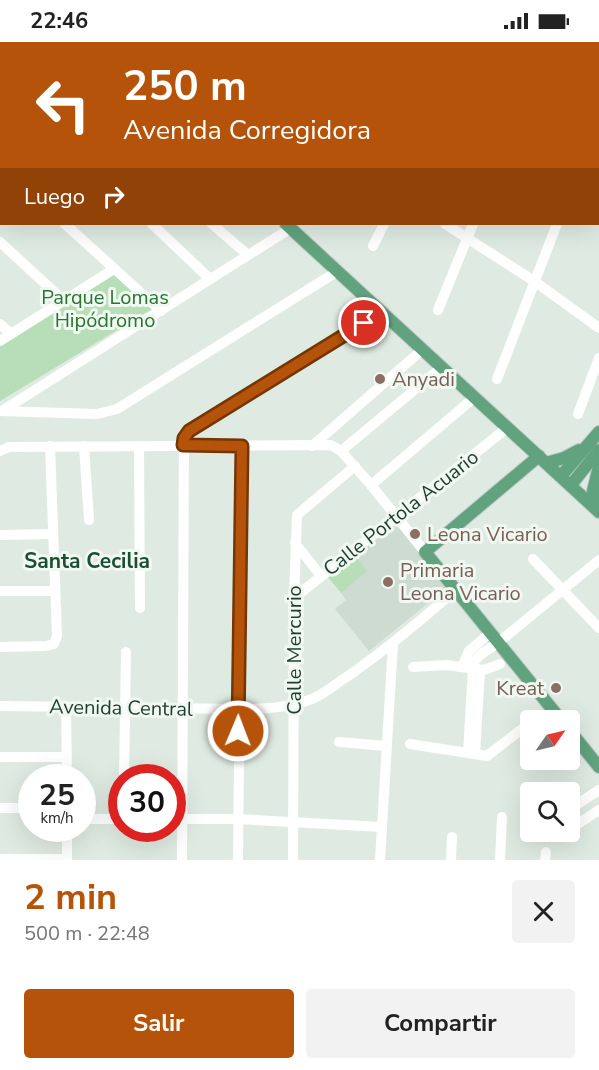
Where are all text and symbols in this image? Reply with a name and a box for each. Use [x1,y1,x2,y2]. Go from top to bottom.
text: 22:46 [30,6,88,36]
text: 250 m [123,58,247,115]
icon: left [24,66,102,144]
text: Avenida Corregidora [123,112,371,149]
icon: right [97,180,130,213]
text: Luego [24,182,85,212]
park label: Parque Lomas Hipódromo [41,284,169,334]
pin [338,297,389,348]
icon: arrive [347,306,380,339]
place label: Anyadi [392,366,455,393]
marker: Anyadi [373,372,387,386]
street label: Calle Portola Acuario [318,444,484,582]
place label: Leona Vicario [427,521,548,548]
marker: Leona Vicario [408,527,422,541]
district label: Santa Cecilia [24,547,150,575]
place label: Primaria Leona Vicario [400,557,521,607]
marker: Primaria Leona Vicario [381,575,395,589]
street label: Calle Mercurio [281,585,308,715]
place label: Kreat [496,675,545,702]
marker: Kreat [549,681,563,695]
street label: Avenida Central [49,693,193,723]
position arrow [206,699,270,763]
north arrow [520,710,580,770]
map controls [520,710,580,842]
speed limit sign: 30 [108,764,186,842]
text: 25 [39,775,75,816]
button: search [520,782,580,842]
text: km/h [40,808,74,828]
text: 2 min [24,873,117,922]
button: close [512,880,575,943]
text: 500 m · 22:48 [24,920,150,947]
button: Salir [24,989,294,1058]
button: Compartir [306,989,575,1058]

